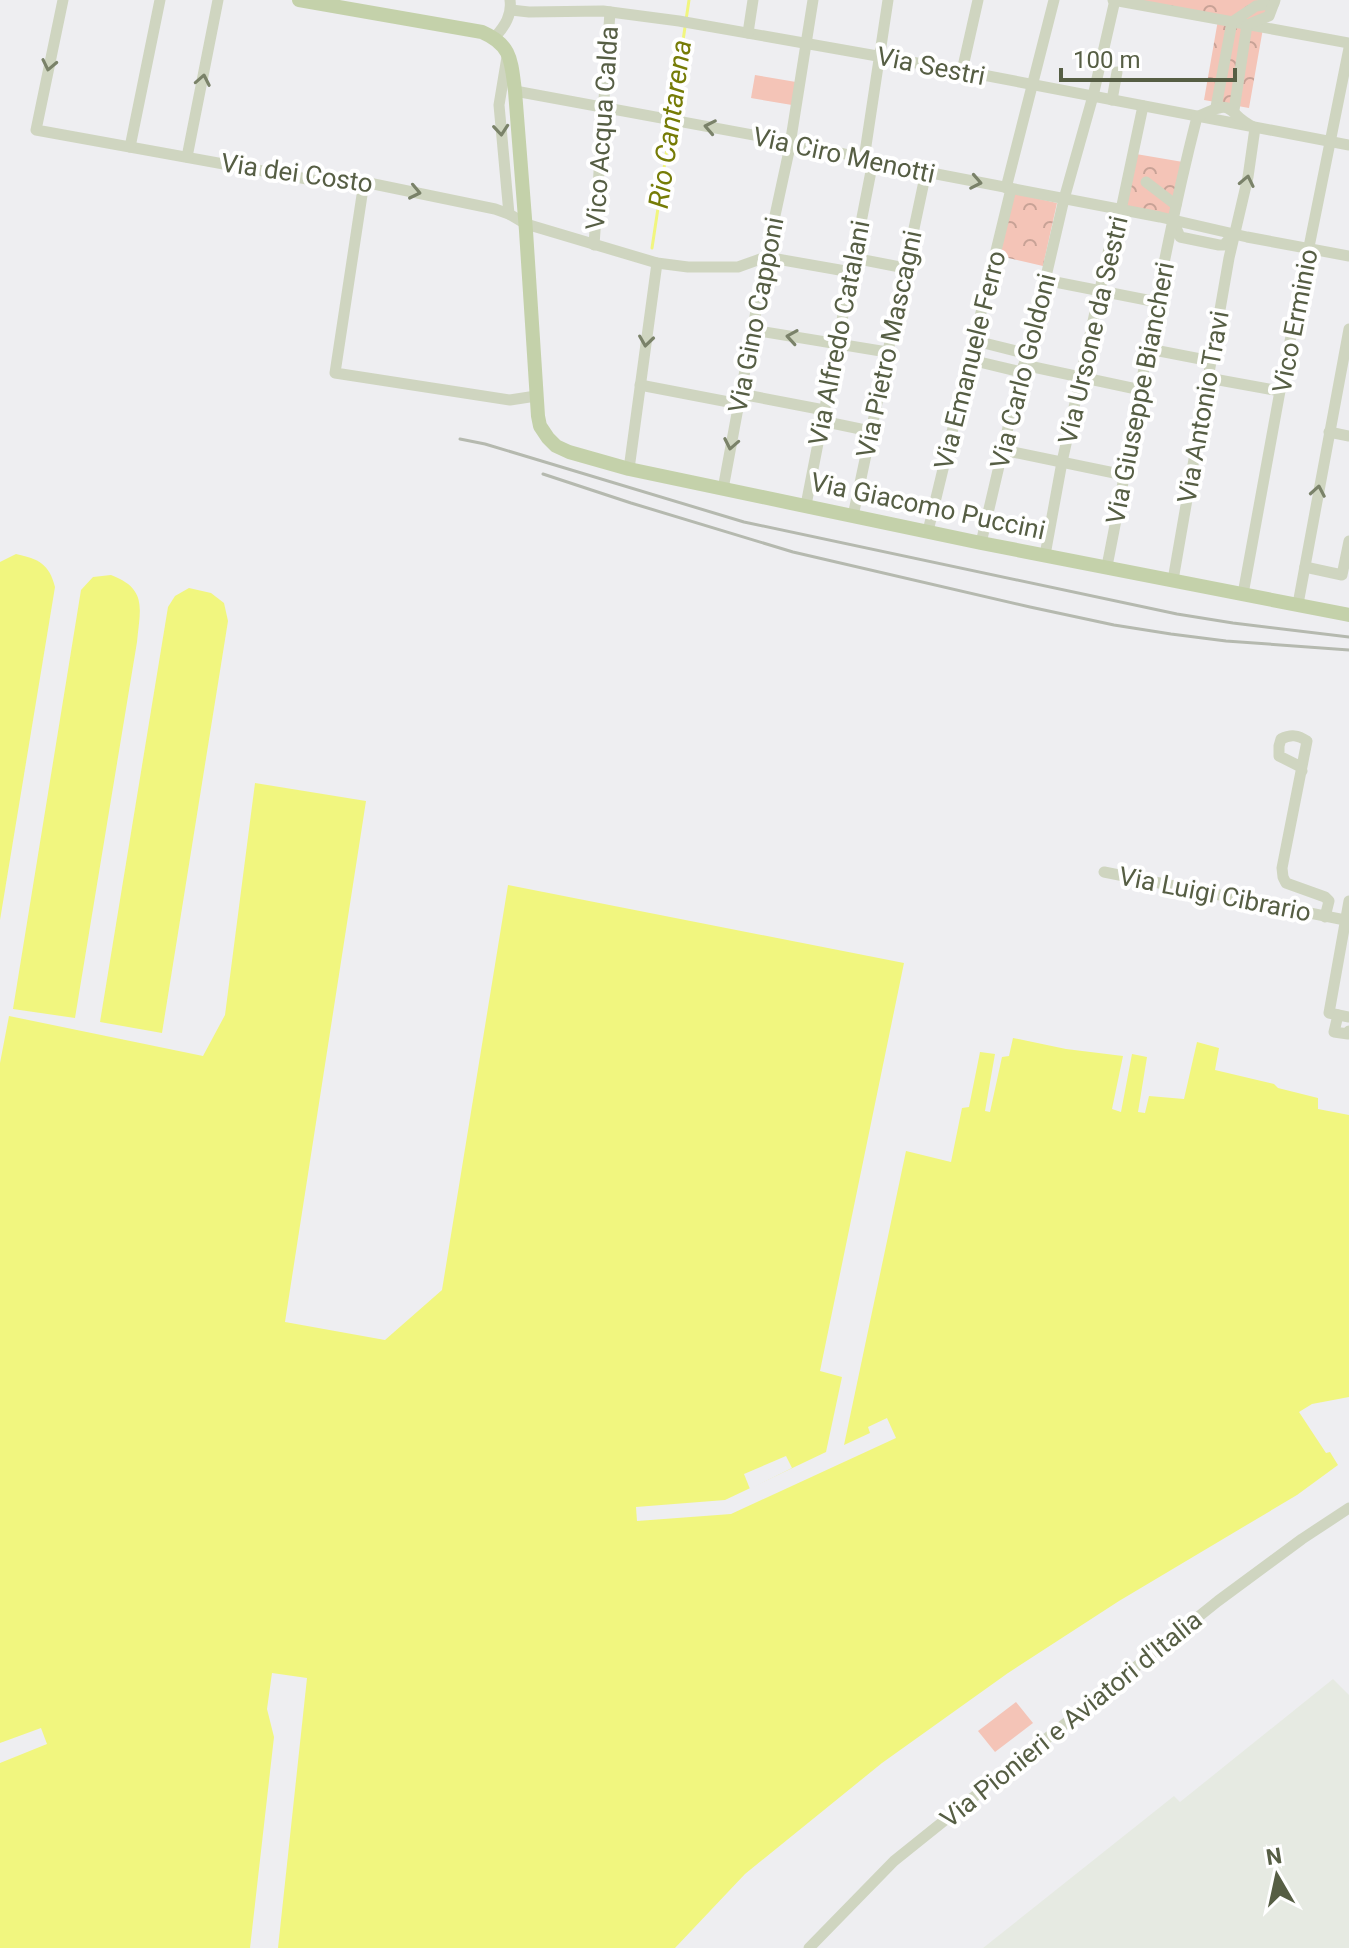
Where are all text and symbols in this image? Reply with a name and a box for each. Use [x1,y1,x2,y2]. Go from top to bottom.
street label: Vico Acqua Calda [580,25,624,231]
scale bar [1061,32,1235,82]
water label: Rio Cantarena [642,38,698,210]
street label: Via Sestri [874,41,988,91]
text: 100 m [1073,46,1140,74]
one-way arrow [41,58,58,71]
one-way arrow [193,73,210,87]
one-way arrow [703,119,717,136]
street label: Via Ciro Menotti [750,121,938,189]
one-way arrow [493,124,510,137]
street label: Via dei Costo [219,148,375,198]
one-way arrow [970,172,983,189]
one-way arrow [1238,175,1255,189]
one-way arrow [408,183,422,200]
street label: Via Ursone da Sestri [1052,213,1134,447]
street label: Via Gino Capponi [722,215,790,415]
street label: Via Alfredo Catalani [802,218,876,448]
street label: Via Pietro Mascagni [850,228,928,460]
street label: Vico Erminio [1266,246,1324,396]
street label: Via Emanuele Ferro [928,248,1012,472]
street label: Via Giuseppe Biancheri [1100,259,1180,527]
street label: Via Carlo Goldoni [984,270,1062,472]
street label: Via Antonio Travi [1171,308,1235,506]
one-way arrow [786,329,799,346]
one-way arrow [638,334,655,347]
one-way arrow [724,437,741,451]
street label: Via Giacomo Puccini [808,466,1048,546]
one-way arrow [1309,484,1326,497]
street label: Via Luigi Cibrario [1116,861,1314,927]
street label: Via Pionieri e Aviatori d'Italia [934,1604,1208,1834]
north arrow [1237,1836,1317,1916]
text: N [1264,1843,1284,1870]

